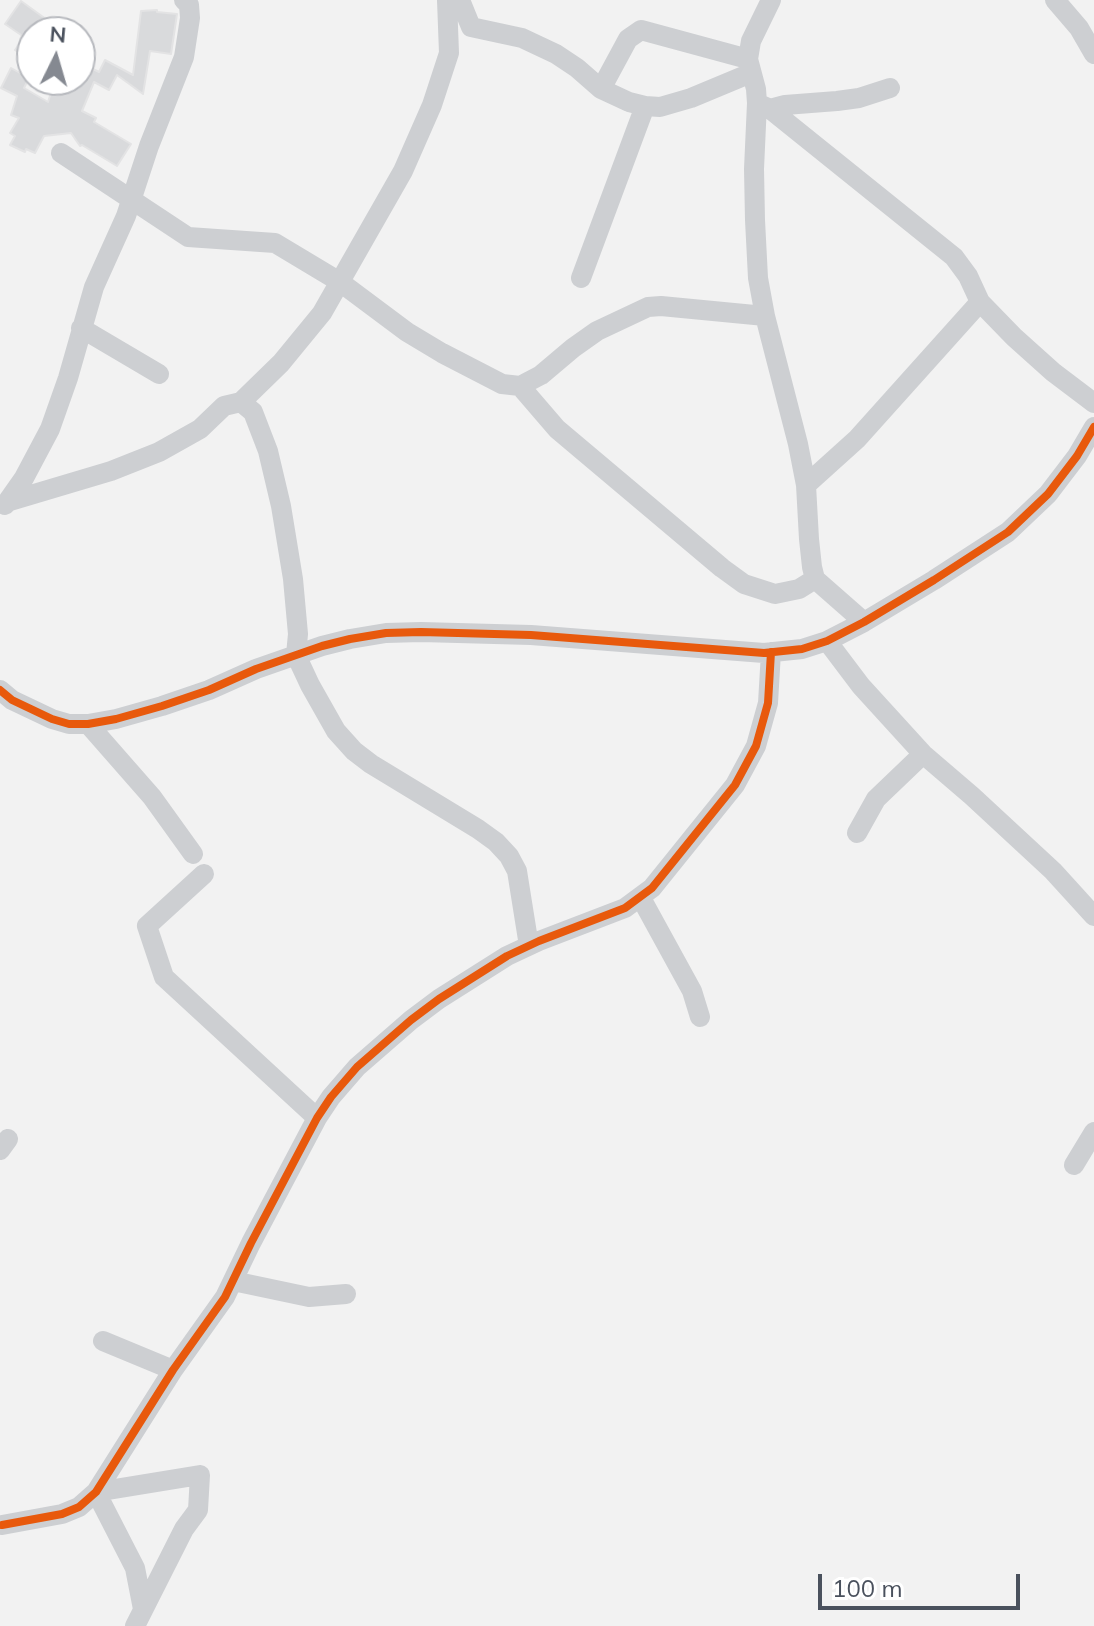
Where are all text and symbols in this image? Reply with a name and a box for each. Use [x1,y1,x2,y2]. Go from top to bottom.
north arrow [16,16,96,96]
text: N [48,19,67,49]
scale bar [822,1558,1024,1608]
text: 100 m [832,1573,903,1603]

